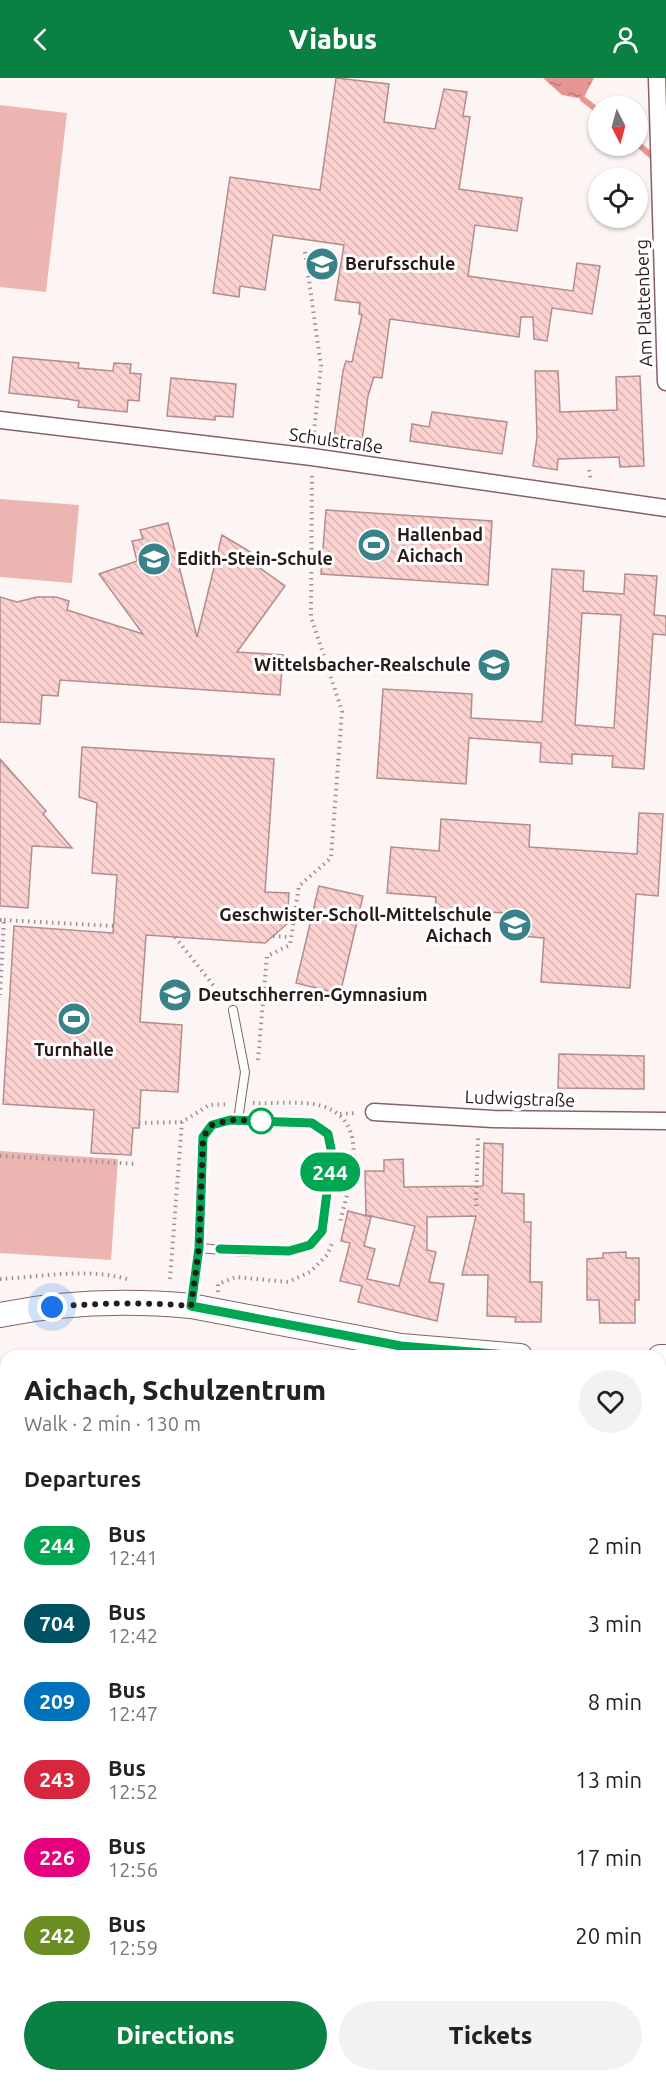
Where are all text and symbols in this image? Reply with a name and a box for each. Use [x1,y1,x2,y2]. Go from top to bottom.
icon: back [24,23,57,56]
icon: person [609,23,642,56]
text: Viabus [289,24,377,54]
north arrow [588,96,648,156]
map controls [588,96,648,228]
button: locate [588,168,648,228]
street label: Am Plattenberg [631,239,655,367]
school or university icon: Berufsschule [304,246,340,282]
place label: Berufsschule [345,253,455,273]
street label: Schulstraße [288,424,384,457]
place label: Hallenbad Aichach [397,524,483,565]
sports icon: Hallenbad Aichach [356,527,392,563]
school or university icon: Edith-Stein-Schule [136,541,172,577]
place label: Edith-Stein-Schule [177,548,333,568]
school or university icon: Wittelsbacher-Realschule [476,647,512,683]
place label: Wittelsbacher-Realschule [254,654,471,674]
place label: Geschwister-Scholl-Mittelschule Aichach [219,904,492,945]
school or university icon: Geschwister-Scholl-Mittelschule Aichach [497,907,533,943]
school or university icon: Deutschherren-Gymnasium [157,977,193,1013]
place label: Deutschherren-Gymnasium [198,984,427,1004]
sports icon: Turnhalle [56,1001,92,1037]
place label: Turnhalle [34,1039,114,1059]
street label: Ludwigstraße [465,1086,576,1110]
unlabelled marker [248,1108,274,1134]
line badge: 244 [296,1152,364,1192]
text: 244 [312,1160,348,1184]
your location [37,1292,67,1322]
button: heart [579,1370,642,1433]
text: Aichach, Schulzentrum [24,1374,326,1405]
text: Walk · 2 min · 130 m [24,1412,201,1435]
text: Departures [24,1466,141,1491]
text: Bus [108,1521,146,1546]
text: 244 [39,1533,75,1557]
text: 2 min [588,1533,642,1558]
text: 12:41 [108,1546,158,1569]
text: Bus [108,1599,146,1624]
text: 704 [39,1611,75,1635]
text: 3 min [588,1611,642,1636]
text: 12:42 [108,1624,158,1647]
text: Bus [108,1677,146,1702]
text: 209 [39,1689,75,1713]
text: 8 min [588,1689,642,1714]
text: 12:47 [108,1702,158,1725]
text: Bus [108,1755,146,1780]
text: 243 [39,1767,75,1791]
text: 13 min [575,1767,642,1792]
text: 12:52 [108,1780,158,1803]
text: Bus [108,1833,146,1858]
text: 226 [39,1845,75,1869]
text: 17 min [575,1845,642,1870]
text: 12:56 [108,1858,158,1881]
text: Bus [108,1911,146,1936]
text: 242 [39,1923,75,1947]
text: 20 min [575,1923,642,1948]
text: 12:59 [108,1936,158,1959]
button: Directions [24,2001,327,2070]
button: Tickets [339,2001,642,2070]

